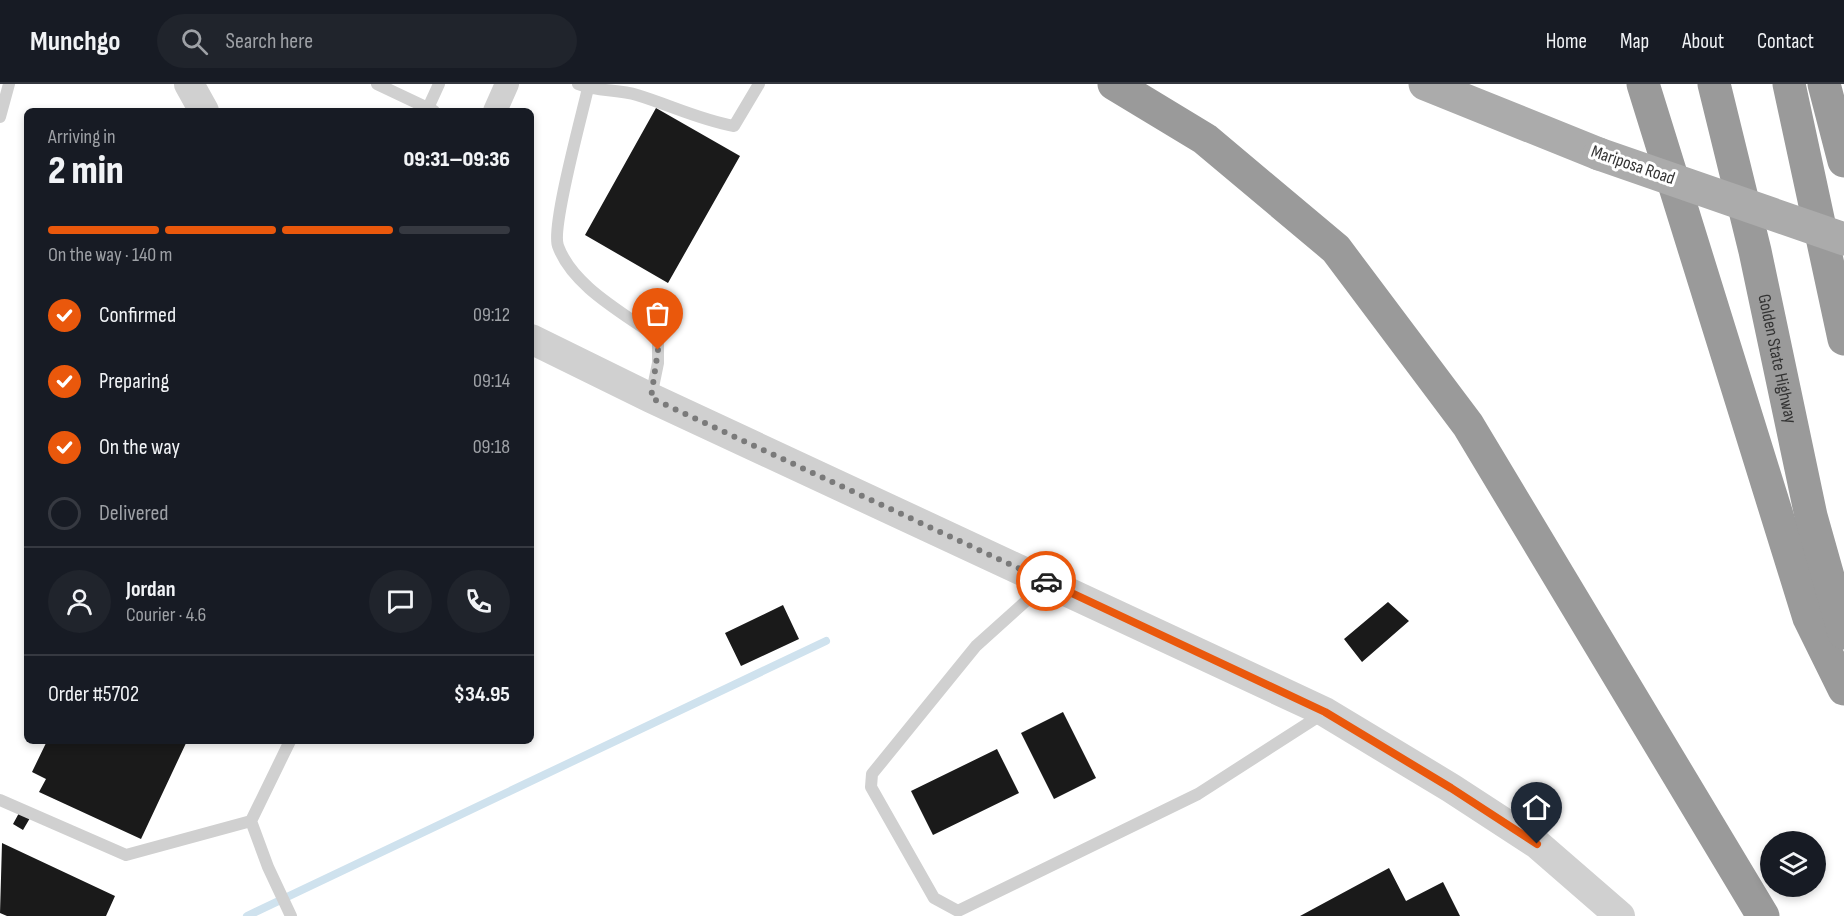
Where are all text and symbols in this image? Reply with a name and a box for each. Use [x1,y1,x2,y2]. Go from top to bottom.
search box [157,14,577,68]
text: Munchgo [30,25,121,58]
icon: search [178,25,211,58]
text: Search here [226,28,313,55]
text: Home [1546,29,1587,54]
text: Map [1620,29,1649,54]
text: About [1682,29,1724,54]
text: Contact [1757,29,1814,54]
text: Arriving in [48,125,116,149]
street label: Mariposa Road [1588,141,1678,189]
text: 09:31–09:36 [403,146,510,173]
text: 2 min [48,148,124,195]
text: On the way · 140 m [48,243,172,267]
pin [632,288,683,350]
street label: Golden State Highway [1754,292,1802,425]
icon: bag [641,297,674,330]
icon: check [48,299,81,332]
text: Confirmed [99,302,176,329]
text: 09:12 [473,303,510,327]
icon: check [48,365,81,398]
text: Preparing [99,368,169,395]
text: 09:14 [473,369,510,393]
icon: check [48,431,81,464]
text: On the way [99,434,180,461]
text: 09:18 [473,435,510,459]
text: Delivered [99,500,168,527]
courier [1016,551,1076,611]
icon: car [1030,565,1063,598]
button: person [48,570,111,633]
button: chat [369,570,432,633]
button: phone [447,570,510,633]
text: Jordan [126,576,175,603]
text: Courier · 4.6 [126,603,206,627]
text: Order #5702 [48,681,139,708]
text: $34.95 [454,681,510,708]
pin [1511,782,1562,844]
icon: home [1520,791,1553,824]
map controls [1760,831,1826,897]
button: layers [1760,831,1826,897]

